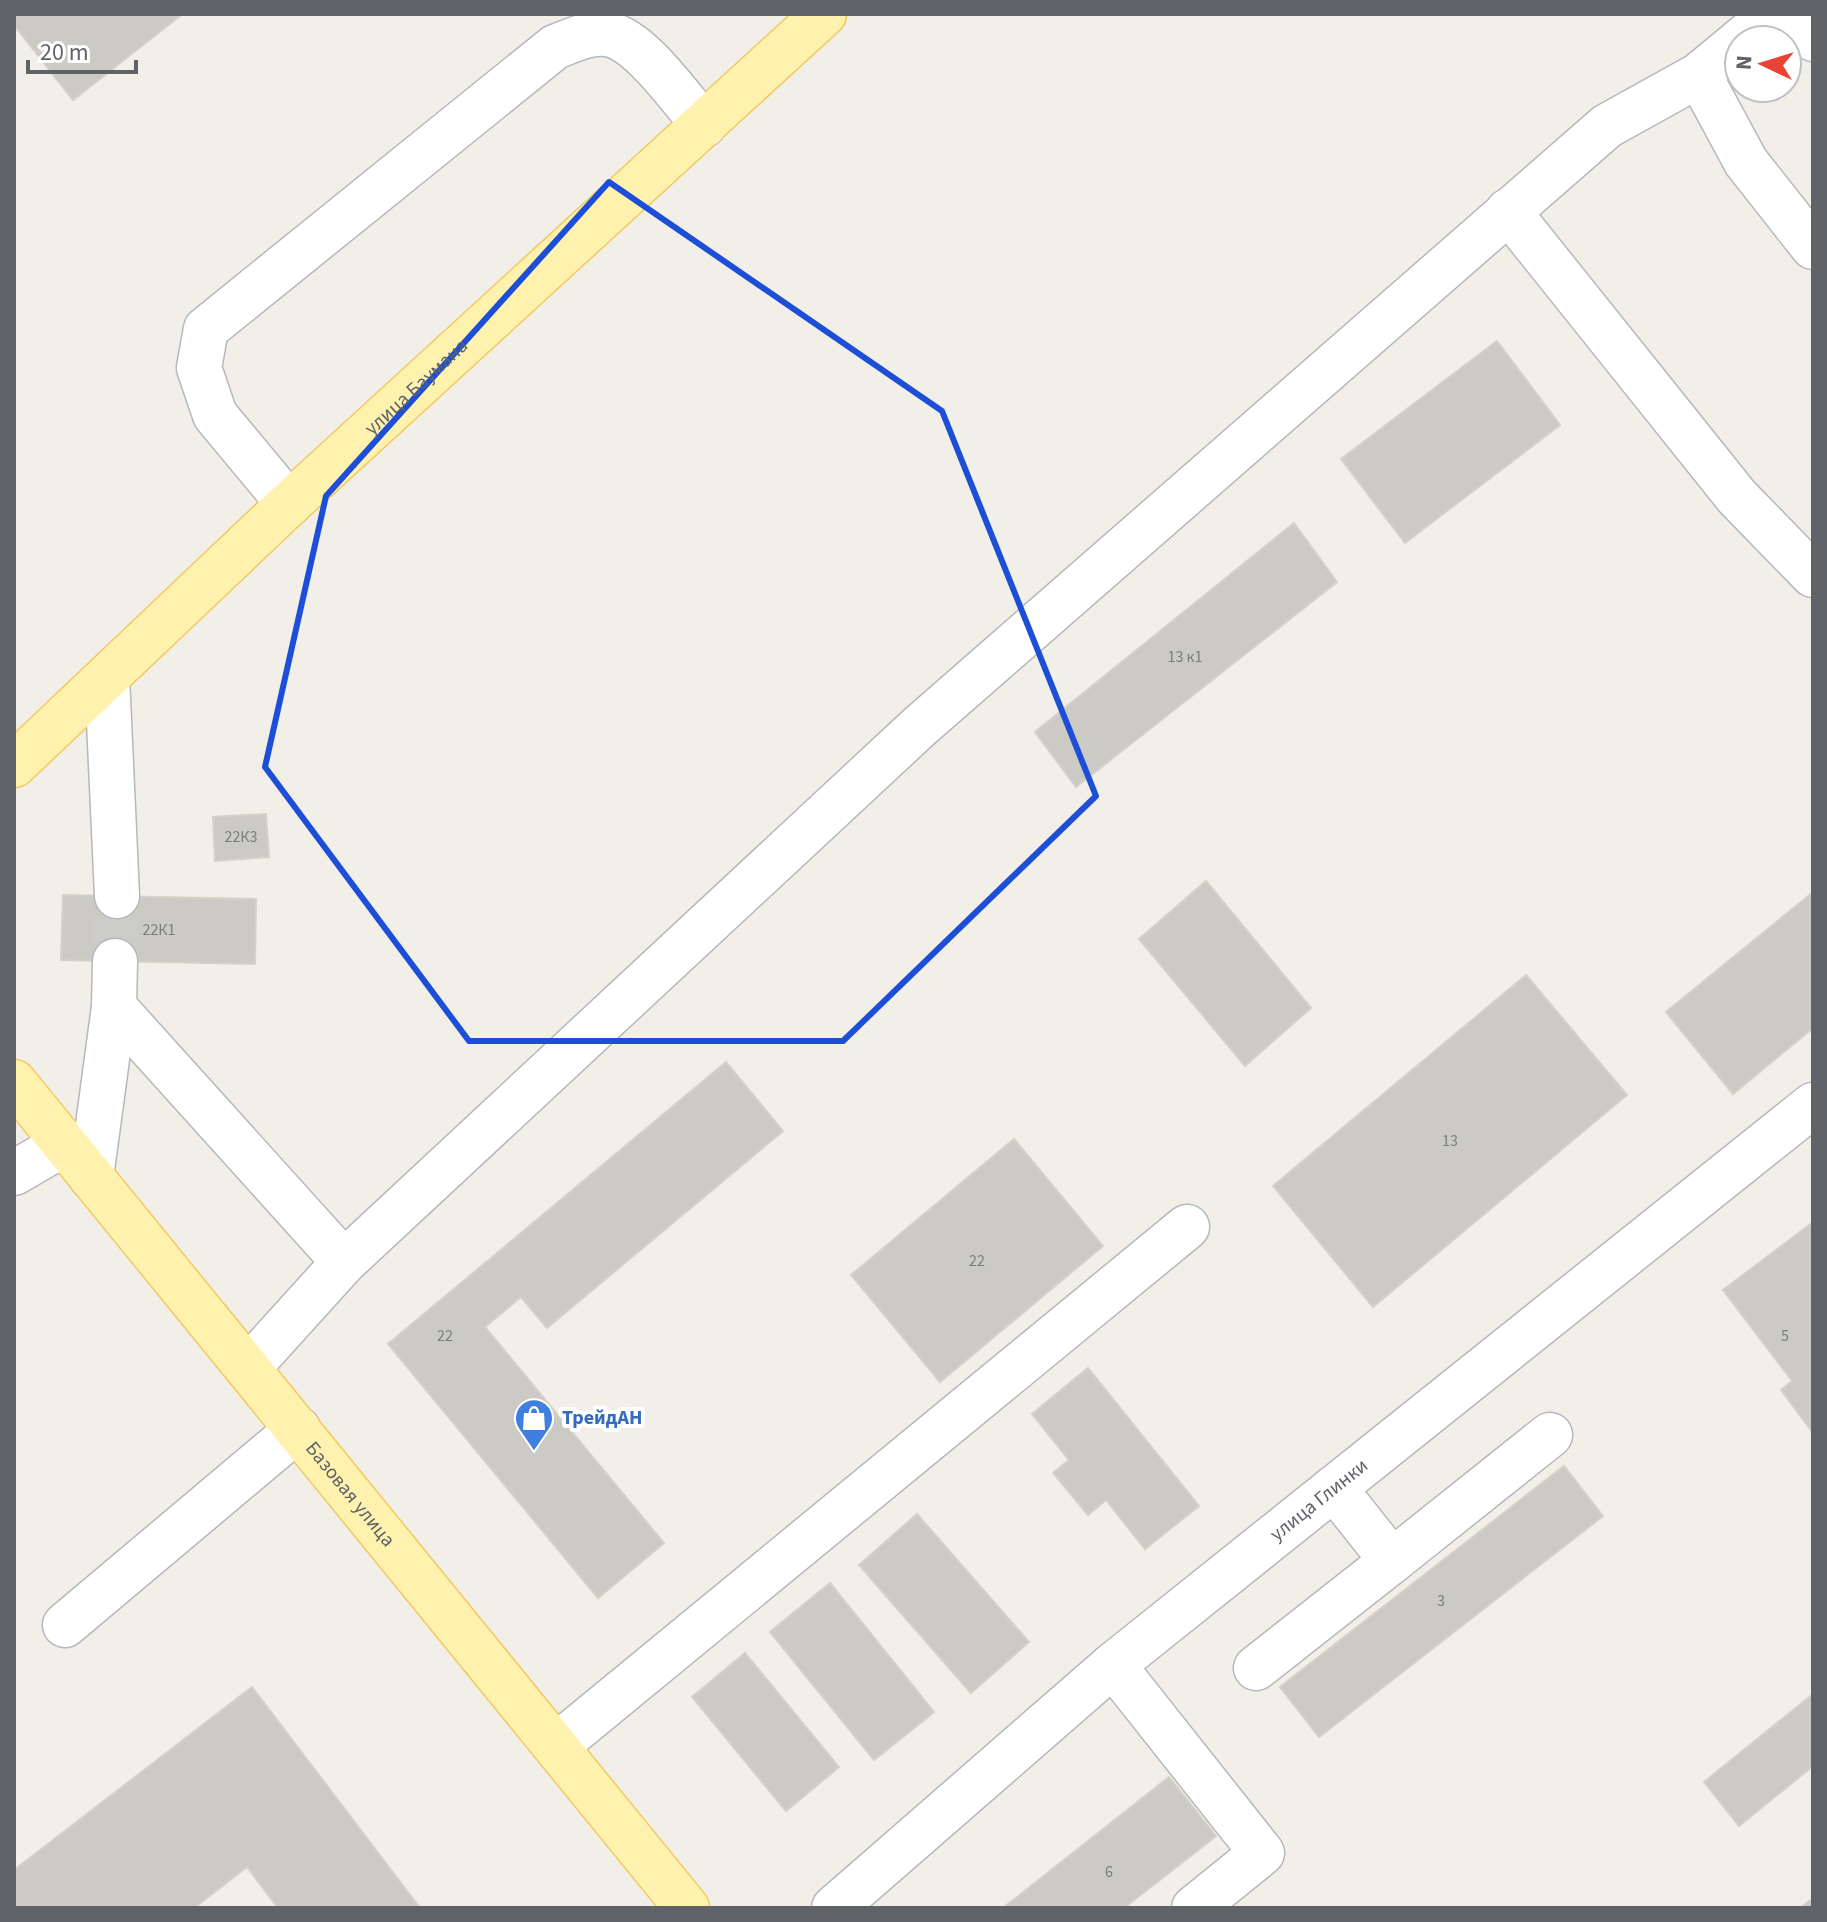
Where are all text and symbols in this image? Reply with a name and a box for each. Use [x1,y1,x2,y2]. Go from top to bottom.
scale bar [28,24,136,74]
north arrow [1723,24,1803,104]
text: 20 m [40,35,89,70]
text: N [1728,54,1761,71]
street label: улица Баумана [358,332,474,442]
house number: 13 к1 [1168,646,1203,668]
house number: 22К3 [224,826,258,848]
house number: 22К1 [142,919,176,941]
house number: 13 [1442,1130,1458,1152]
house number: 22 [969,1250,985,1272]
house number: 22 [437,1325,453,1347]
house number: 5 [1781,1325,1789,1347]
shop icon: ТрейдАН [513,1397,555,1452]
place label: ТрейдАН [562,1404,642,1432]
street label: Базовая улица [299,1436,402,1553]
street label: улица Глинки [1264,1452,1374,1548]
house number: 3 [1437,1590,1445,1612]
house number: 6 [1105,1861,1113,1883]

